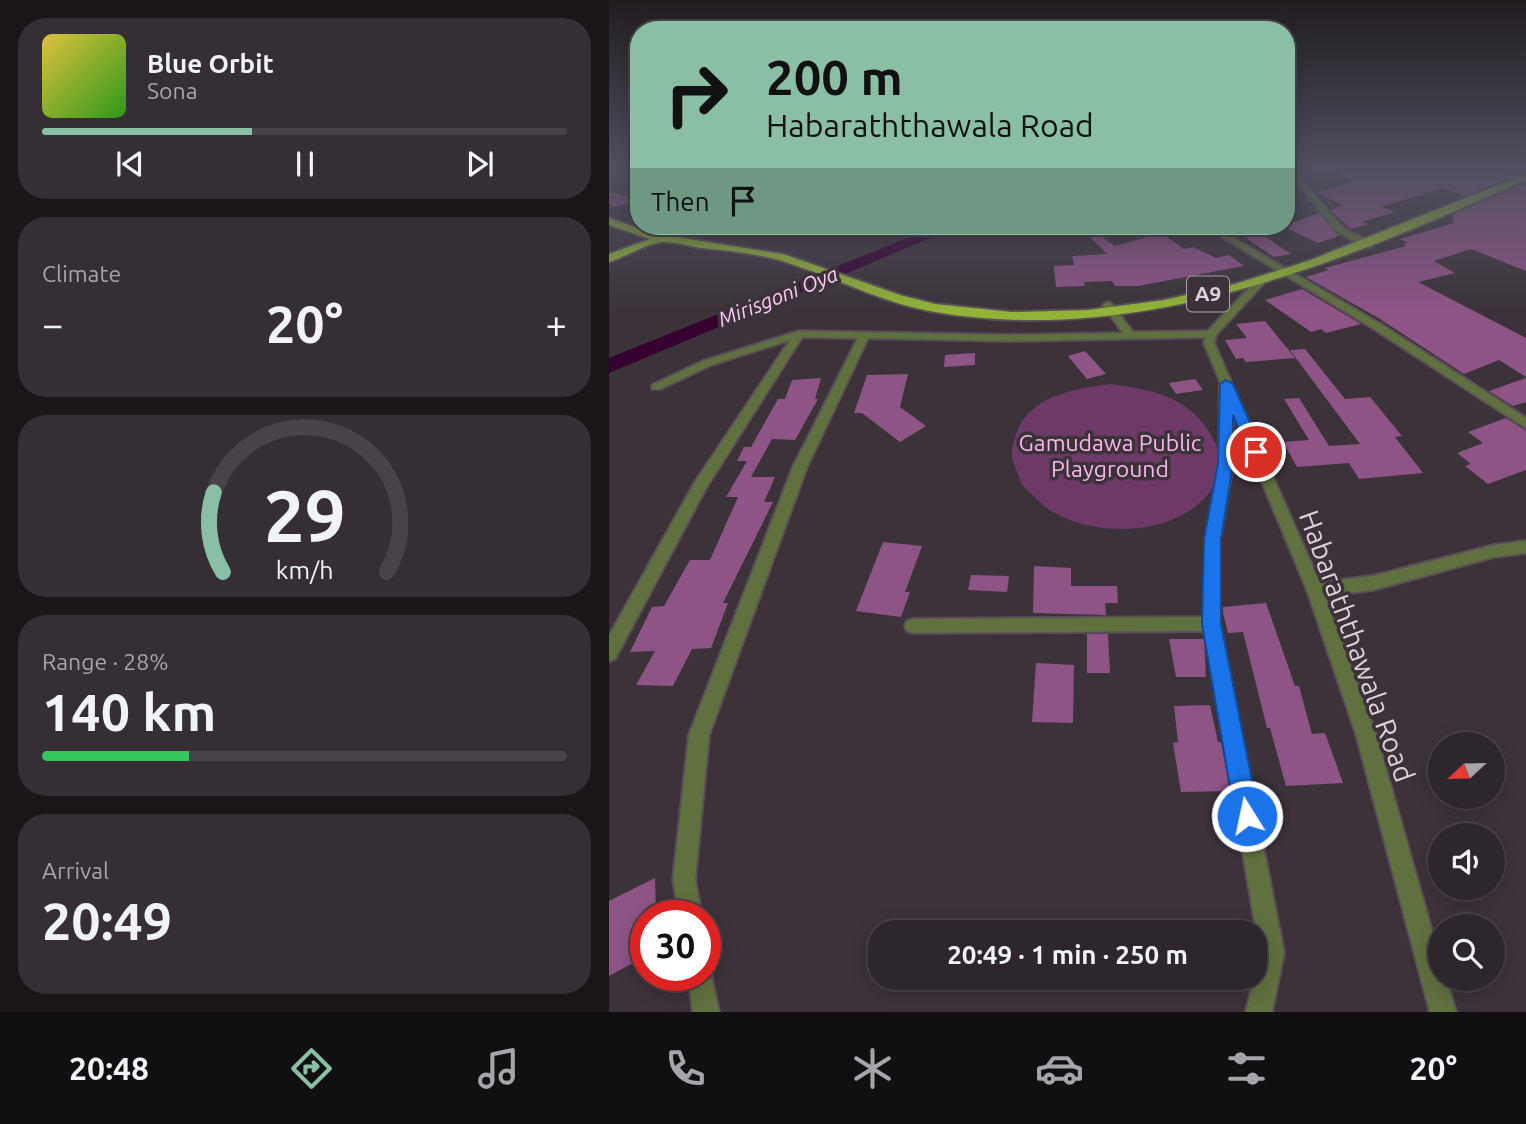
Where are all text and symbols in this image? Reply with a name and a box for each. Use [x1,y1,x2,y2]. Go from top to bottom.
text: Blue Orbit [147,49,274,78]
icon: right [651,49,742,140]
text: 200 m [766,49,903,104]
text: Sona [147,78,197,103]
text: Habaraththawala Road [766,107,1094,143]
icon: previous [111,145,149,183]
icon: pause [286,145,324,183]
icon: next [461,145,499,183]
icon: arrive [724,182,762,220]
text: Then [651,187,710,216]
text: Climate [42,261,121,286]
water label: Mirisgoni Oya [714,261,841,331]
road number: A9 [1187,276,1229,312]
text: 20° [266,295,343,353]
text: − [42,303,63,345]
text: + [546,303,567,345]
pin [1226,422,1286,482]
park label: Gamudawa Public Playground [1019,430,1202,481]
icon: arrive [1237,433,1275,471]
text: 29 [263,474,346,556]
street label: Habaraththawala Road [1294,506,1421,786]
text: km/h [276,556,333,584]
text: Range · 28% [42,649,169,674]
text: 140 km [42,683,216,741]
north arrow [1428,732,1505,808]
map controls [1428,732,1505,991]
position arrow [1210,779,1284,853]
button: sound [1428,823,1505,900]
text: Arrival [42,858,109,883]
text: 20:49 [42,892,172,950]
speed limit sign: 30 [630,900,721,991]
button: search [1428,914,1505,991]
text: 20:49 · 1 min · 250 m [947,940,1188,969]
icon: directions [287,1044,336,1093]
icon: music [474,1044,523,1093]
icon: phone [661,1044,710,1093]
icon: climate [848,1044,897,1093]
icon: car [1035,1044,1084,1093]
icon: filters [1222,1044,1271,1093]
text: 20:48 [69,1050,149,1086]
text: 20° [1410,1050,1457,1086]

